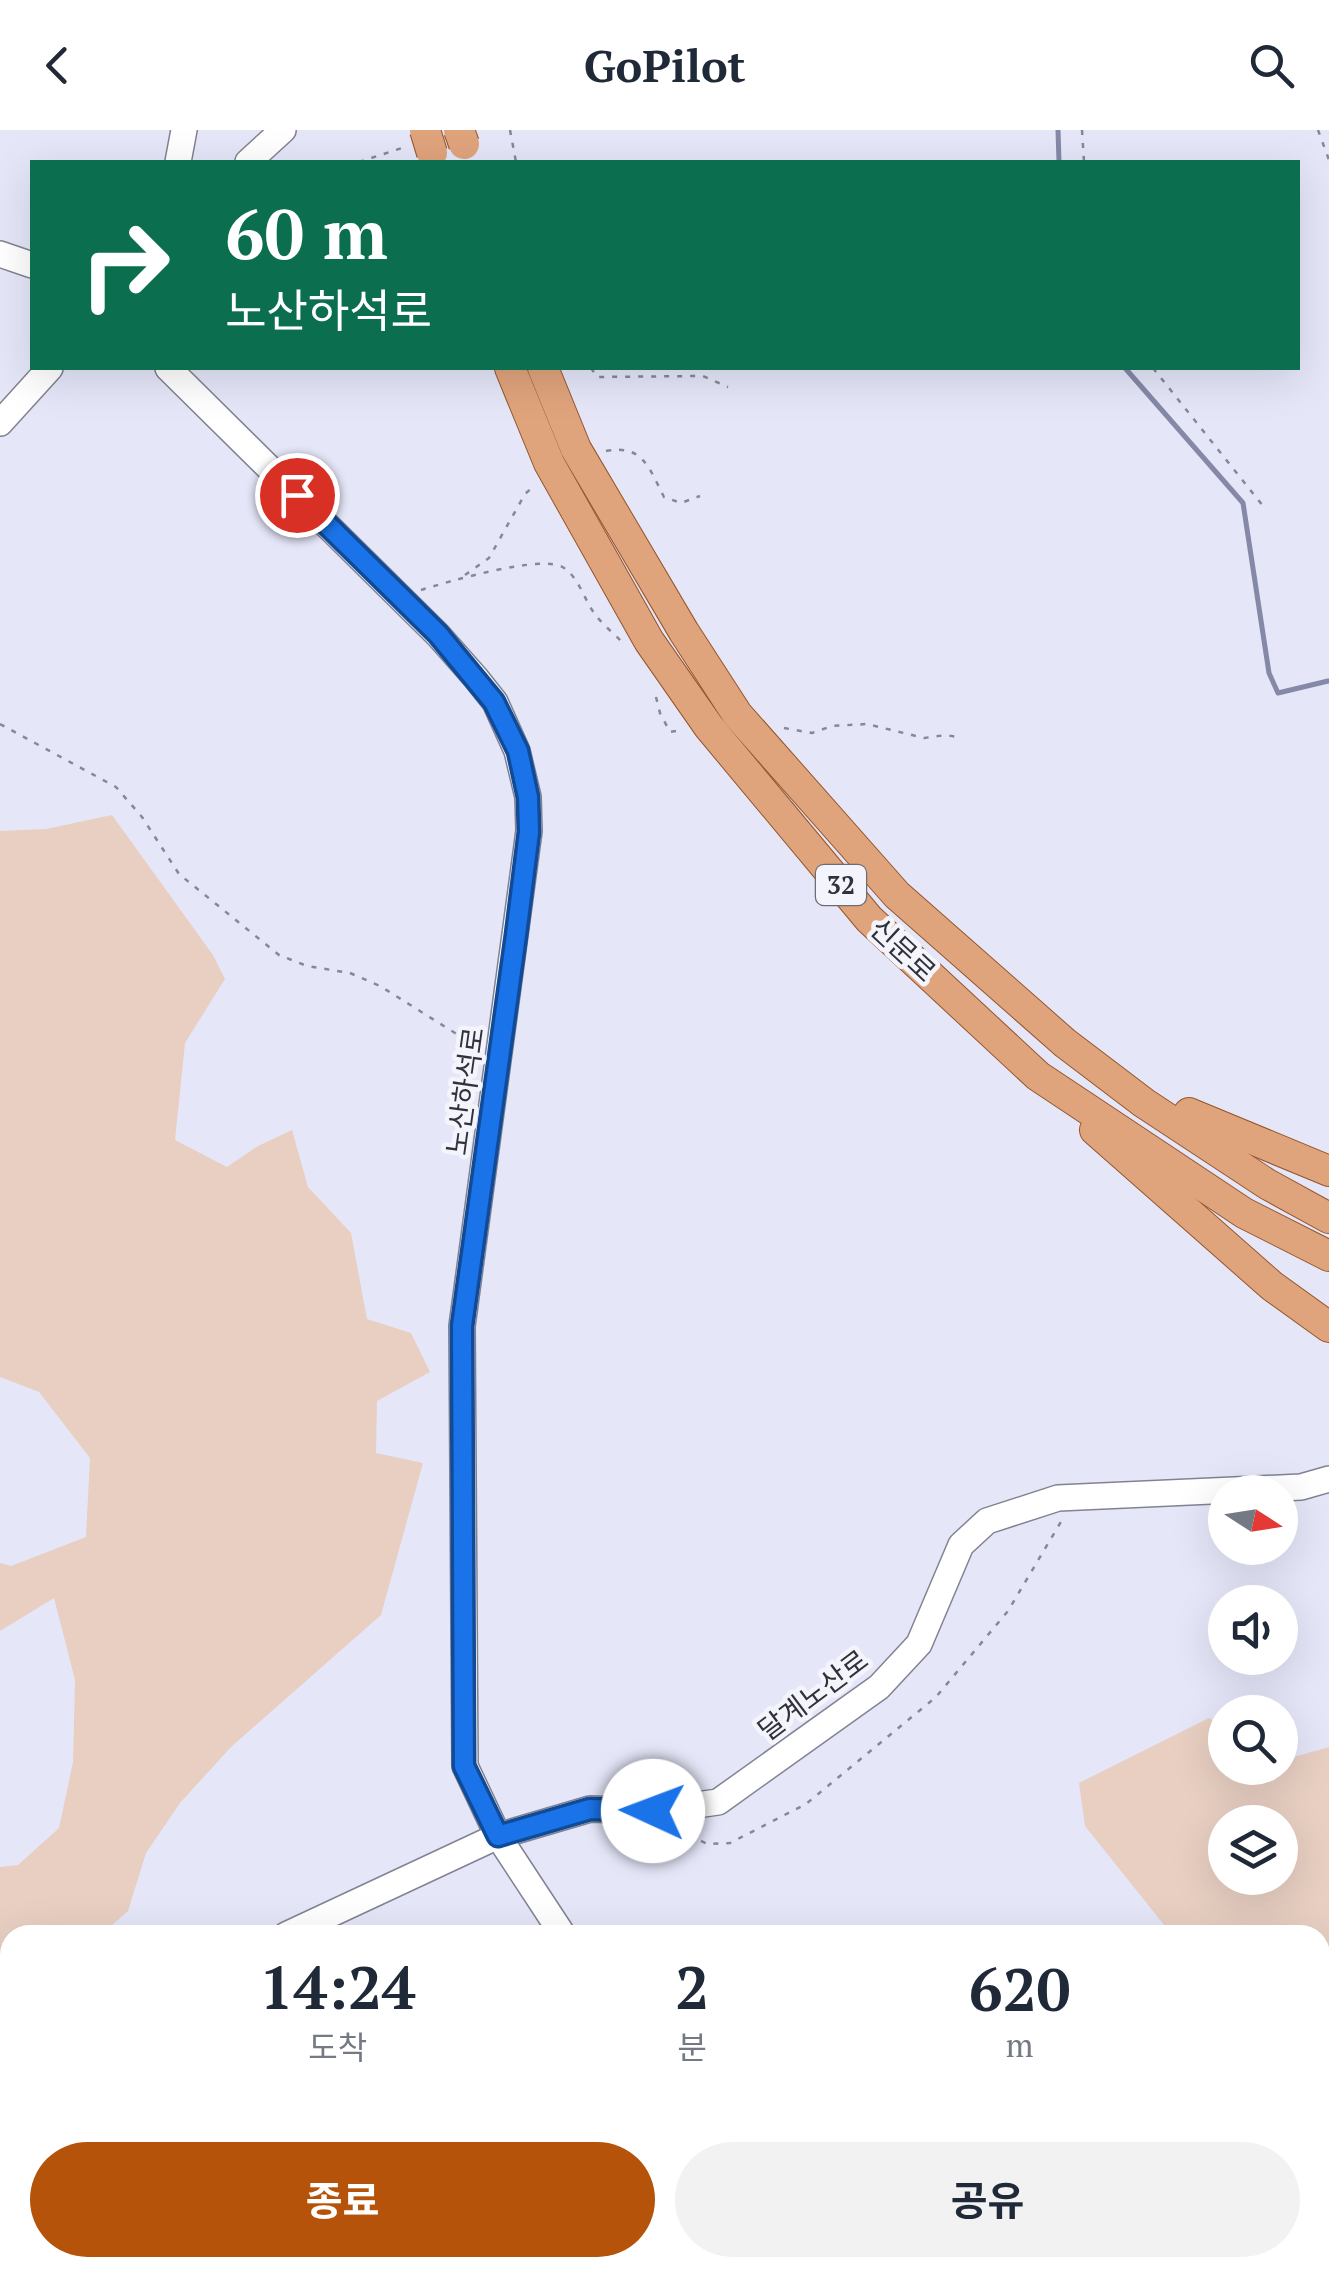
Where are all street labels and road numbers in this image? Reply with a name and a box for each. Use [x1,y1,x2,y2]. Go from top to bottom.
road number: 32 [816,865,866,905]
street label: 신문로 [862,910,944,990]
street label: 노산하석로 [437,1025,492,1157]
street label: 달계노산로 [750,1641,875,1748]

